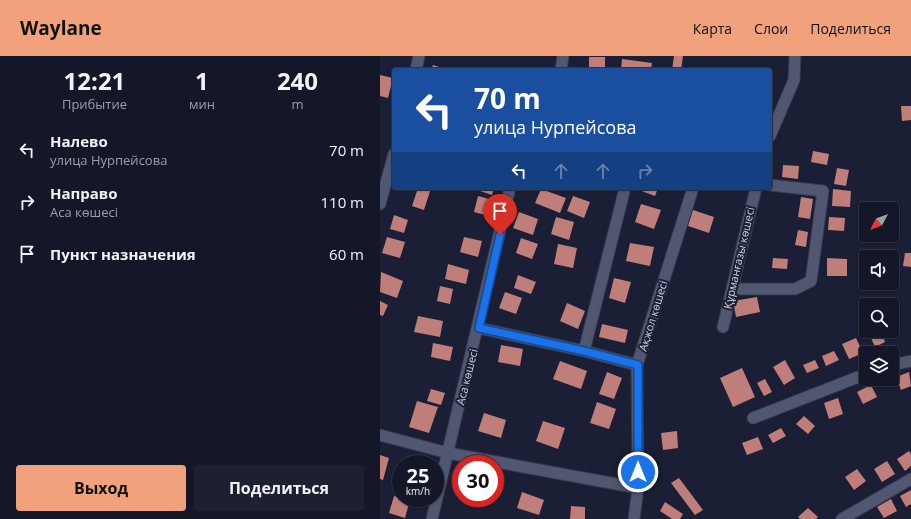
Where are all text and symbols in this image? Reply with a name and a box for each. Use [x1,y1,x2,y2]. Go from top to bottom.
text: Waylane [20,15,102,41]
text: Карта [693,19,732,38]
text: Слои [754,19,788,38]
text: Поделиться [810,19,891,38]
text: 12:21 [64,64,125,97]
text: 1 [195,64,209,97]
text: 240 [277,64,318,97]
text: 70 m [474,79,541,117]
icon: left [408,84,460,136]
text: Прибытие [62,95,127,113]
text: мин [189,95,215,113]
text: m [291,95,304,113]
text: улица Нурпейсова [474,115,637,139]
text: Налево [50,131,108,151]
icon: left [16,139,38,161]
text: 70 m [329,140,364,160]
text: улица Нурпейсова [50,151,167,169]
icon: left [508,160,530,182]
icon: ahead [550,160,572,182]
icon: ahead [592,160,614,182]
icon: right [634,160,656,182]
text: Направо [50,183,118,203]
icon: right [16,191,38,213]
text: 110 m [320,192,364,212]
pin [483,194,517,235]
icon: arrive [489,200,511,222]
north arrow [859,202,899,242]
map controls [859,202,899,386]
text: Аса көшесі [50,203,118,221]
street label: Құрманғазы көшесі [719,205,758,310]
icon: arrive [16,243,38,265]
text: Пункт назначения [50,244,196,264]
text: 60 m [329,244,364,264]
button: sound [859,250,899,290]
street label: Ақжол көшесі [635,279,670,353]
button: search [859,298,899,338]
button: layers [859,346,899,386]
street label: Аса көшесі [452,347,481,407]
position arrow [617,451,659,493]
speed limit sign: 30 [452,455,504,507]
text: 25 [407,462,429,489]
button: Выход [16,465,186,511]
button: Поделиться [194,465,364,511]
text: km/h [406,484,430,498]

